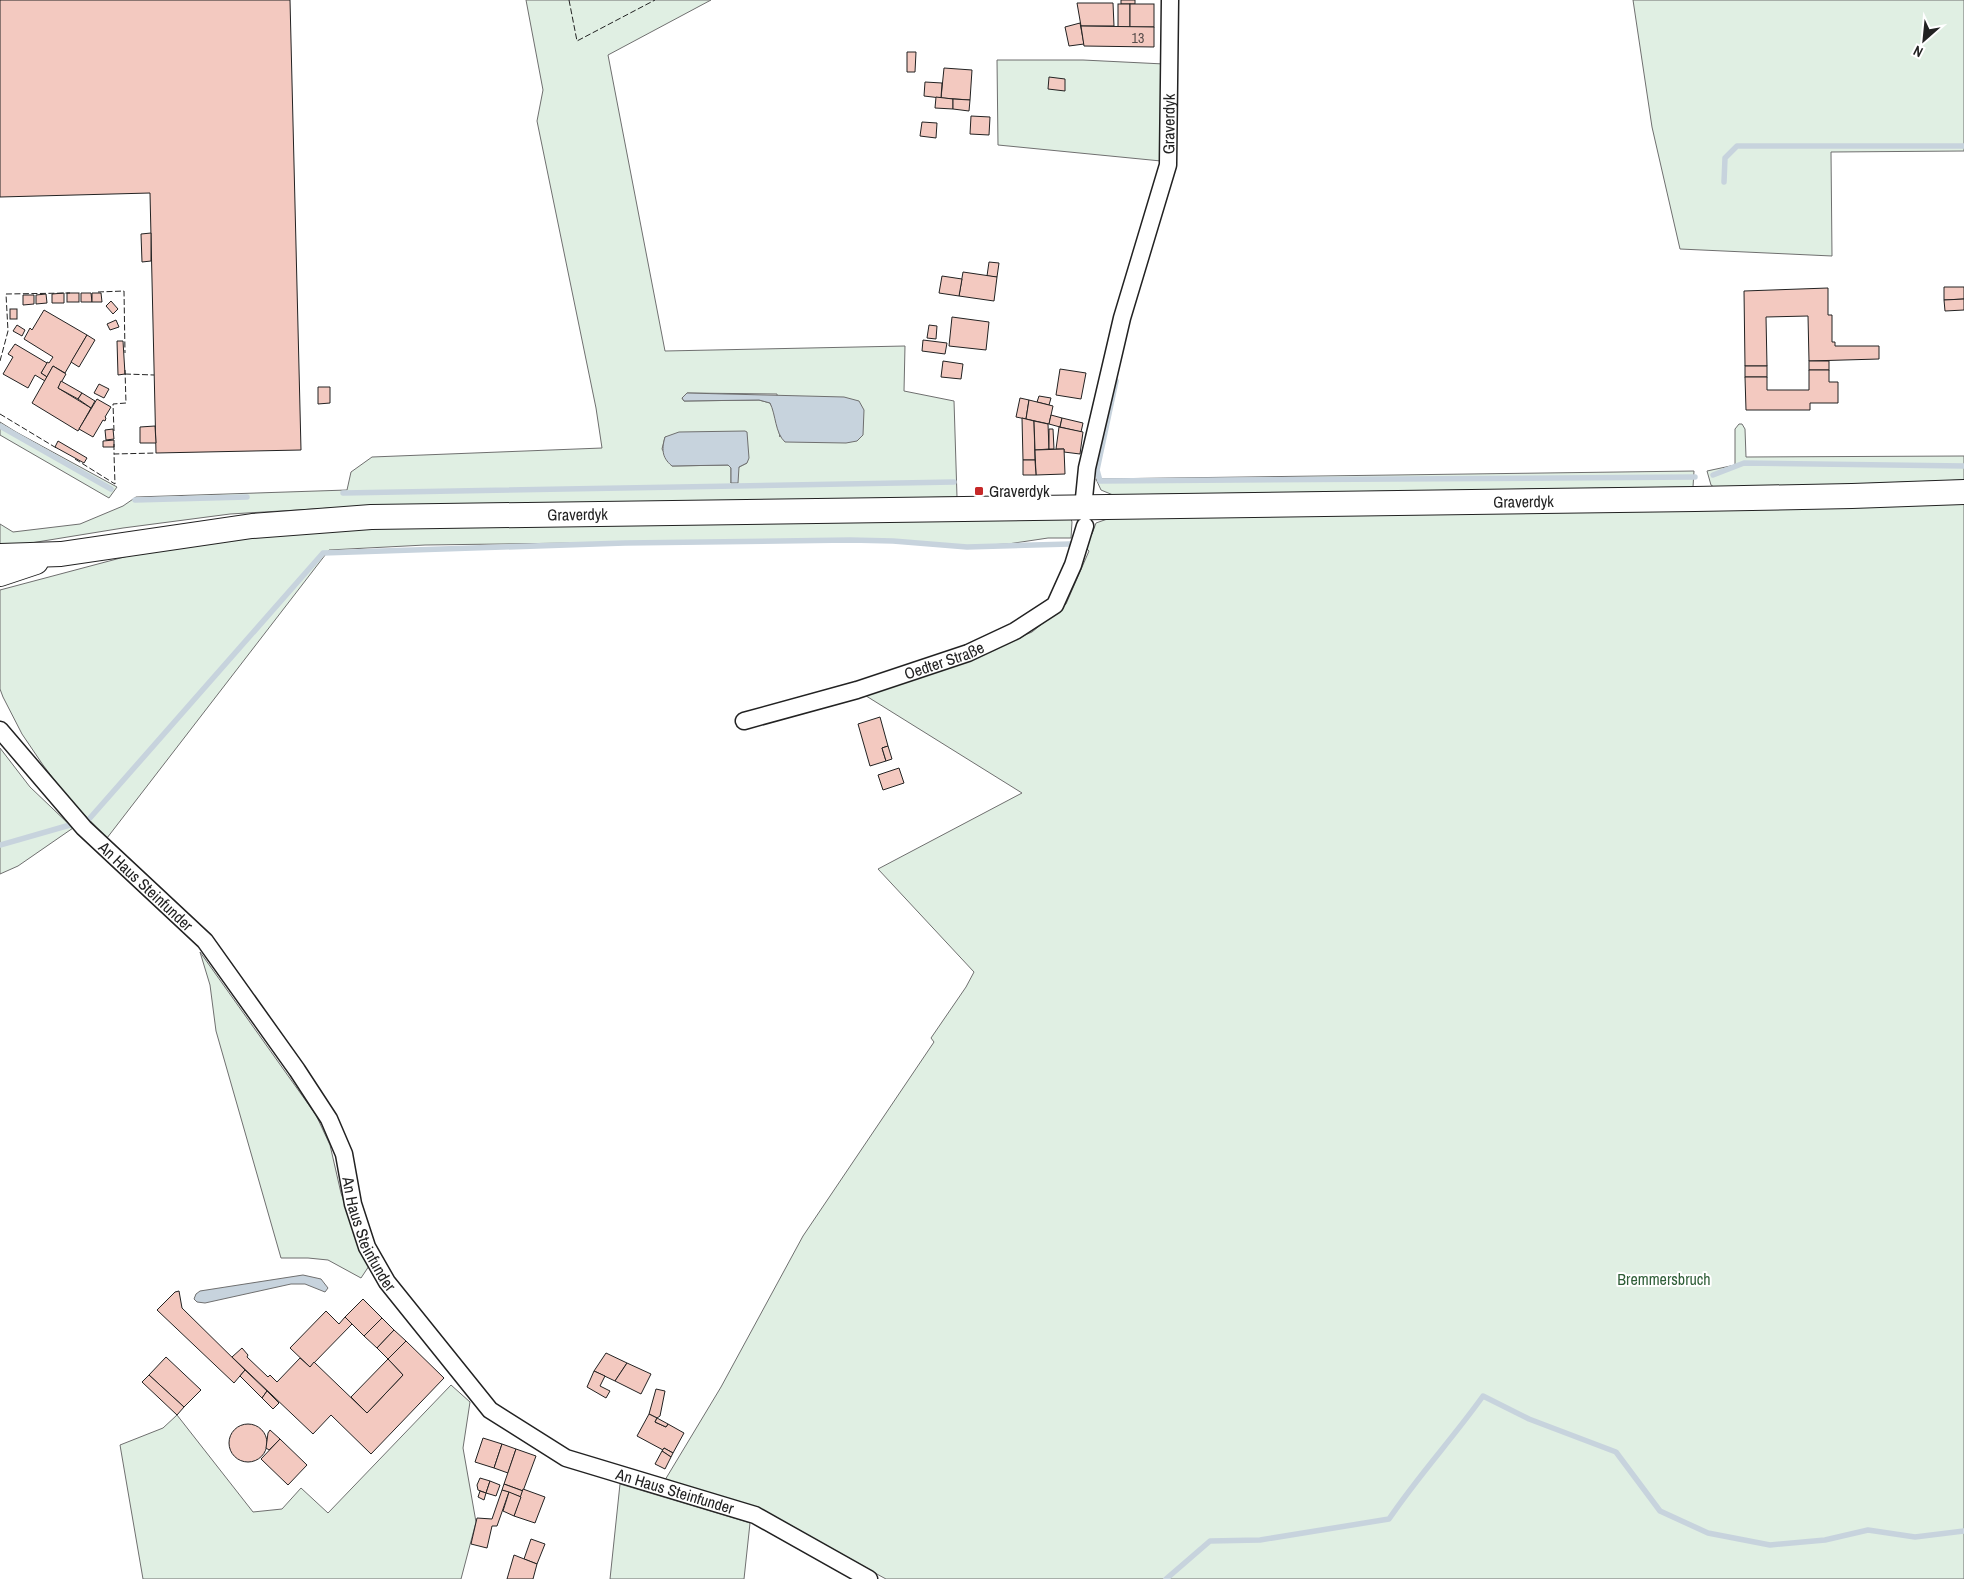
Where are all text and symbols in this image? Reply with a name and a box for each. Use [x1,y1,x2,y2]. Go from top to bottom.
north arrow [1899,15,1949,65]
house number: 13 [1132,29,1144,47]
text: N [1910,42,1926,61]
street label: Graverdyk [1157,93,1180,154]
place label: Graverdyk [989,480,1050,502]
marker: Graverdyk [973,485,985,497]
street label: Graverdyk [1493,490,1554,513]
street label: Graverdyk [547,503,608,526]
street label: Oedter Straße [901,636,988,685]
street label: An Haus Steinfunder [93,836,199,936]
street label: An Haus Steinfunder [337,1174,402,1296]
park label: Bremmersbruch [1617,1268,1711,1290]
street label: An Haus Steinfunder [612,1462,737,1519]

